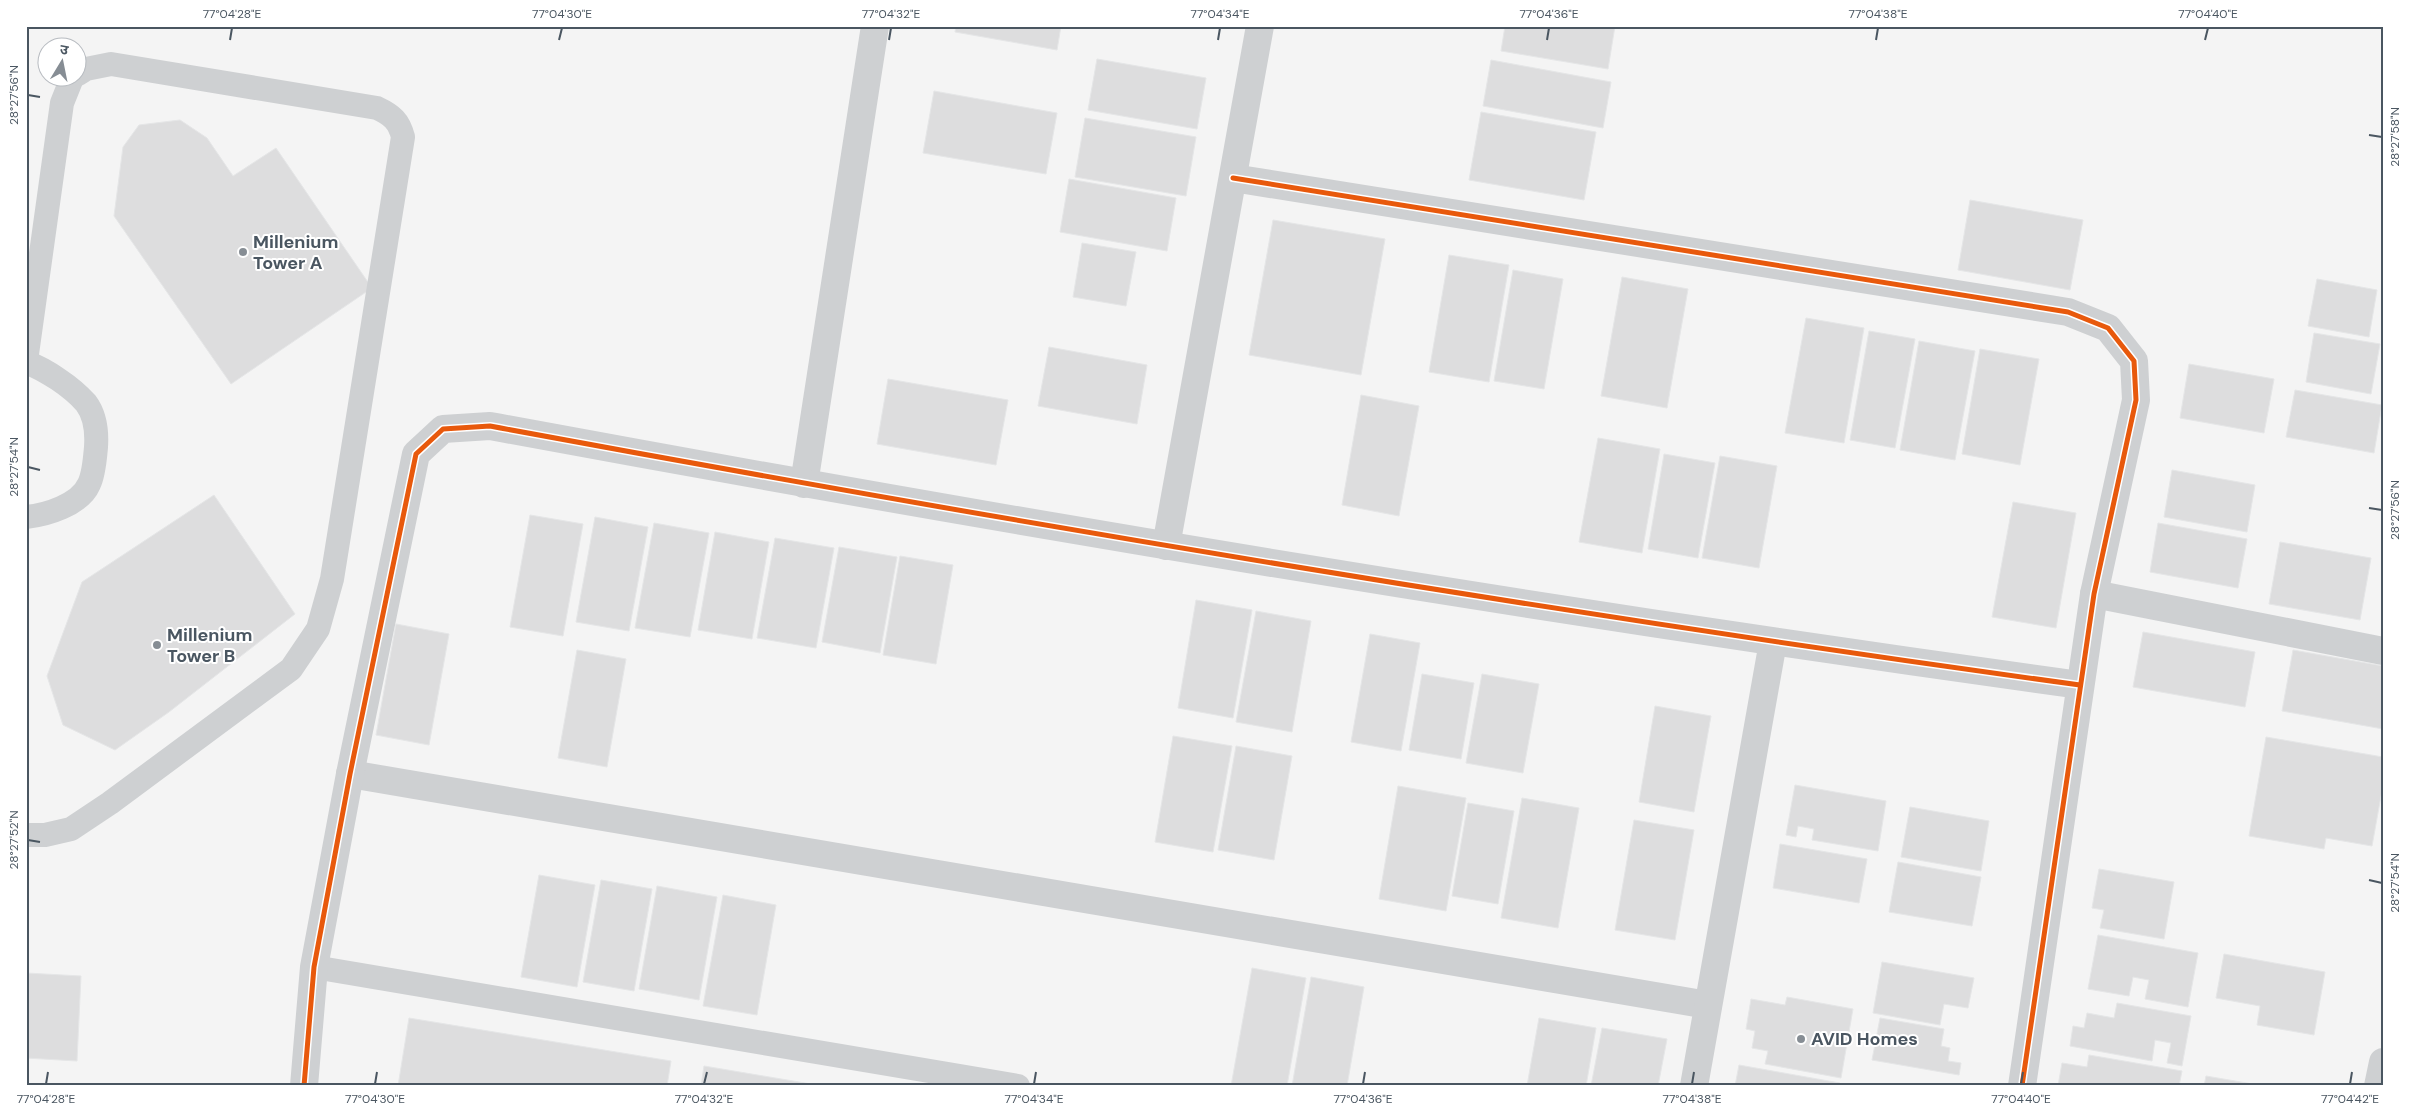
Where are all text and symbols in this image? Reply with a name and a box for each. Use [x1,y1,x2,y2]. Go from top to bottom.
text: 77°04'28"E [203,6,262,22]
text: 77°04'30"E [532,6,592,22]
text: 77°04'32"E [862,6,921,22]
text: 77°04'34"E [1191,6,1250,22]
text: 77°04'36"E [1519,6,1579,22]
text: 77°04'38"E [1849,6,1908,22]
text: 77°04'40"E [2178,6,2238,22]
north arrow [38,38,88,88]
text: उ [59,40,71,59]
text: 28°27'56"N [6,65,22,125]
text: 28°27'58"N [2387,107,2403,167]
place label: Millenium Tower A [253,230,338,275]
marker: Millenium Tower A [237,246,249,258]
text: 28°27'54"N [6,437,22,497]
text: 28°27'56"N [2387,480,2403,540]
place label: Millenium Tower B [167,623,252,668]
marker: Millenium Tower B [151,639,163,651]
text: 28°27'52"N [6,811,22,869]
text: 28°27'54"N [2387,853,2403,913]
place label: AVID Homes [1811,1027,1918,1051]
marker: AVID Homes [1795,1033,1807,1045]
text: 77°04'28"E [17,1091,76,1107]
text: 77°04'30"E [345,1091,405,1107]
text: 77°04'32"E [675,1091,734,1107]
text: 77°04'34"E [1005,1091,1064,1107]
text: 77°04'36"E [1333,1091,1393,1107]
text: 77°04'38"E [1663,1091,1722,1107]
text: 77°04'40"E [1991,1091,2051,1107]
text: 77°04'42"E [2321,1091,2379,1107]

